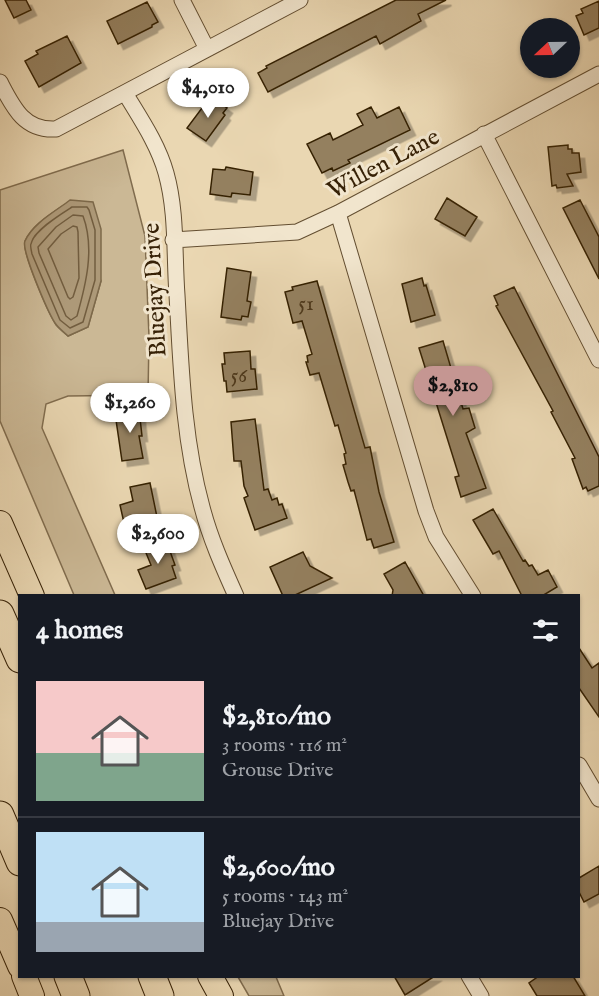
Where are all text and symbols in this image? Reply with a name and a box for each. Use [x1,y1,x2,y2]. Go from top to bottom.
north arrow [520,18,580,78]
map controls [520,18,580,78]
pin: $4,010 [159,68,257,119]
text: $4,010 [181,75,235,100]
street label: Willen Lane [322,122,445,207]
street label: Bluejay Drive [136,222,174,358]
house number: 51 [298,291,314,318]
house number: 56 [231,363,248,390]
pin: $2,810 [404,366,502,417]
text: $2,810 [428,373,478,398]
pin: $1,260 [81,383,179,434]
text: $1,260 [104,390,156,415]
pin: $2,600 [109,514,207,565]
text: $2,600 [131,521,185,546]
text: 4 homes [36,614,123,647]
icon: filters [529,614,562,647]
text: $2,810/mo [222,700,331,733]
icon: home [84,705,156,777]
text: 3 rooms · 116 m² [222,733,347,758]
text: Grouse Drive [222,758,333,783]
text: $2,600/mo [222,851,335,884]
icon: home [84,856,156,928]
text: 5 rooms · 143 m² [222,884,348,909]
text: Bluejay Drive [222,909,334,934]

